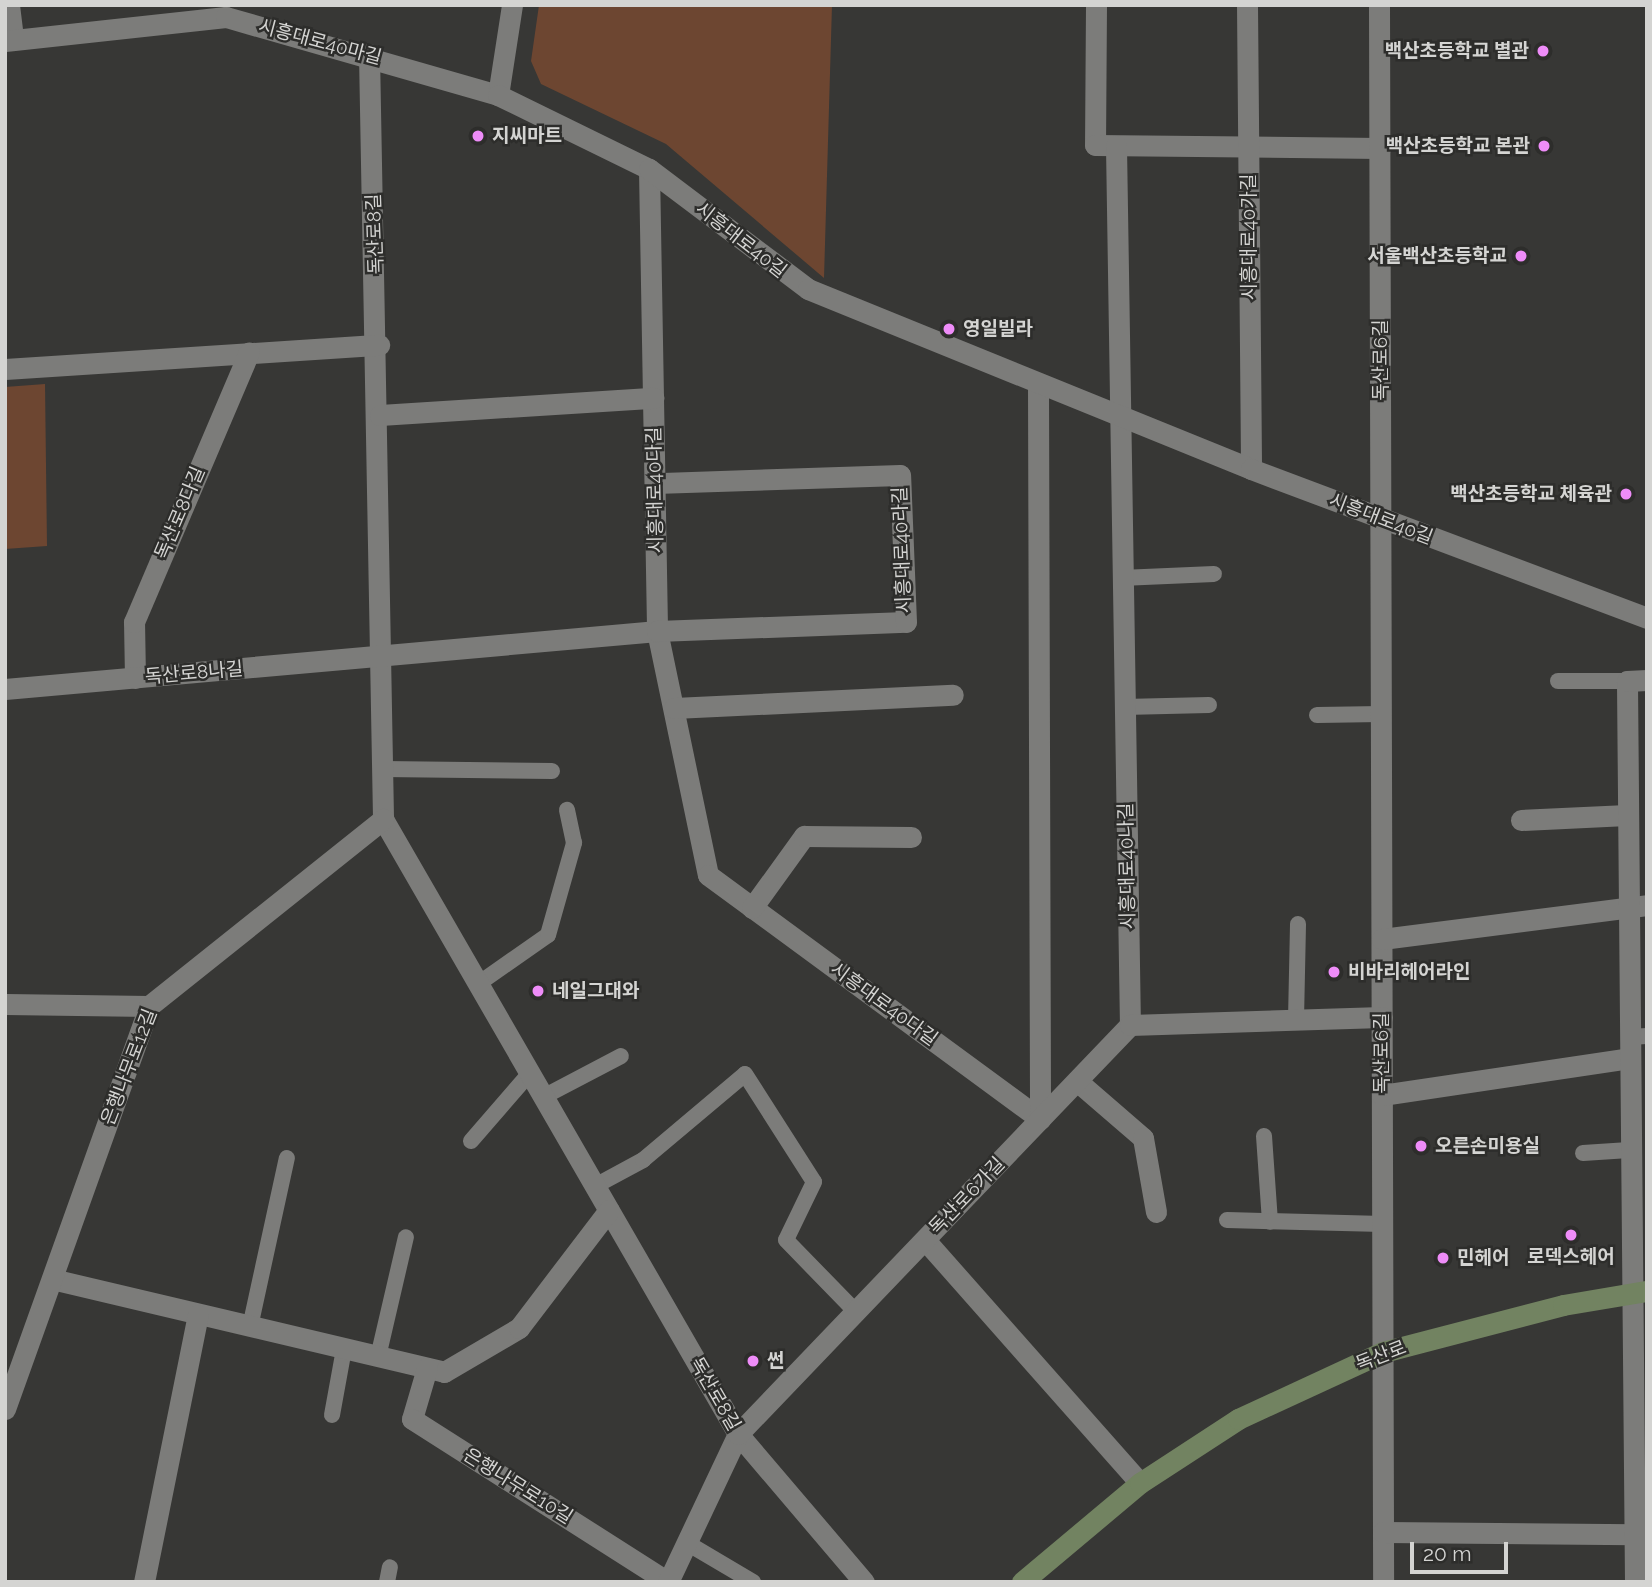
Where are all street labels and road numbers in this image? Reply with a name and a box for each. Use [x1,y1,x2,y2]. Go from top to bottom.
street label: 시흥대로40마길 [256,15,384,69]
street label: 시흥대로40가길 [1238,174,1260,300]
street label: 독산로8길 [362,193,388,275]
street label: 시흥대로40길 [691,197,791,283]
street label: 독산로6길 [1370,319,1392,401]
street label: 시흥대로40다길 [642,426,668,554]
street label: 독산로8다길 [150,463,210,563]
street label: 시흥대로40라길 [888,486,916,614]
street label: 시흥대로40길 [1326,489,1436,549]
street label: 독산로8나길 [144,657,244,689]
street label: 시흥대로40나길 [1114,802,1140,930]
street label: 시흥대로40다길 [826,957,942,1051]
street label: 은행나무로12길 [96,1006,162,1128]
street label: 독산로6길 [1371,1012,1393,1094]
street label: 독산로6가길 [924,1153,1010,1239]
street label: 독산로 [1352,1336,1410,1376]
street label: 독산로8길 [685,1353,745,1435]
street label: 은행나무로10길 [459,1443,577,1529]

